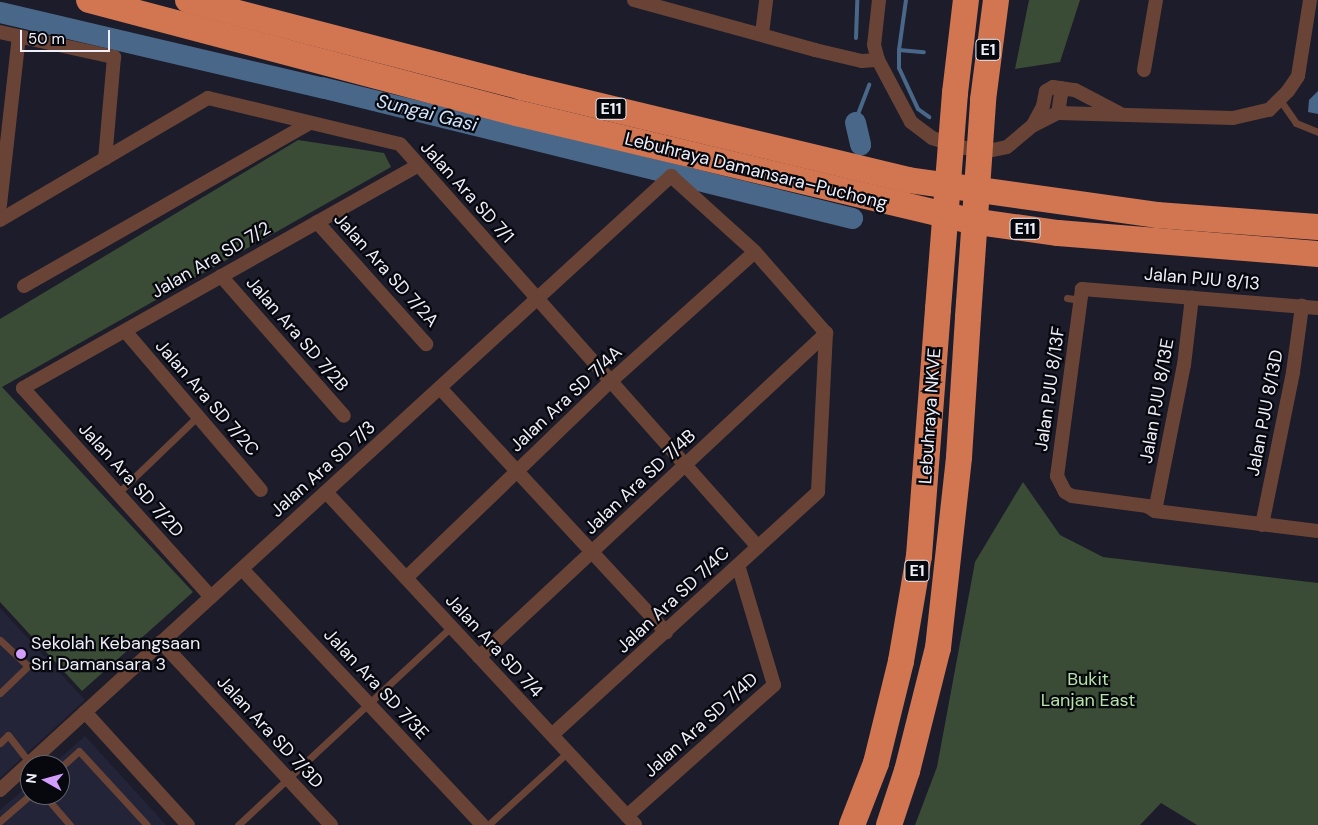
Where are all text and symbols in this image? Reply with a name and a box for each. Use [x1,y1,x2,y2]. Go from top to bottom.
scale bar [22,20,112,52]
text: 50 m [28,29,65,49]
road number: E1 [974,36,1002,64]
water label: Sungai Gasi [374,89,480,137]
road number: E11 [595,96,627,122]
street label: Lebuhraya Damansara–Puchong [623,128,889,214]
street label: Jalan Ara SD 7/1 [416,137,518,247]
street label: Jalan Ara SD 7/2A [329,209,443,331]
road number: E11 [1009,215,1041,242]
street label: Jalan Ara SD 7/2 [148,217,274,303]
street label: Jalan PJU 8/13 [1143,263,1261,295]
street label: Jalan Ara SD 7/2B [241,272,353,396]
street label: Jalan PJU 8/13F [1031,325,1069,453]
street label: Jalan Ara SD 7/2C [151,336,263,460]
street label: Jalan PJU 8/13E [1135,337,1179,465]
street label: Jalan Ara SD 7/4A [506,342,626,456]
street label: Lebuhraya NKVE [914,347,946,485]
street label: Jalan PJU 8/13D [1242,348,1288,478]
street label: Jalan Ara SD 7/3 [266,416,380,522]
street label: Jalan Ara SD 7/2D [74,418,188,542]
street label: Jalan Ara SD 7/4B [580,425,700,539]
street label: Jalan Ara SD 7/4C [612,542,734,658]
road number: E1 [903,558,931,584]
street label: Jalan Ara SD 7/4 [441,590,547,702]
street label: Jalan Ara SD 7/3E [319,624,433,744]
place label: Sekolah Kebangsaan Sri Damansara 3 [31,633,200,676]
marker: Sekolah Kebangsaan Sri Damansara 3 [15,648,27,660]
street label: Jalan Ara SD 7/4D [640,668,762,782]
park label: Bukit Lanjan East [1041,669,1135,712]
street label: Jalan Ara SD 7/3D [212,671,328,793]
north arrow [20,755,70,805]
text: N [22,772,41,784]

